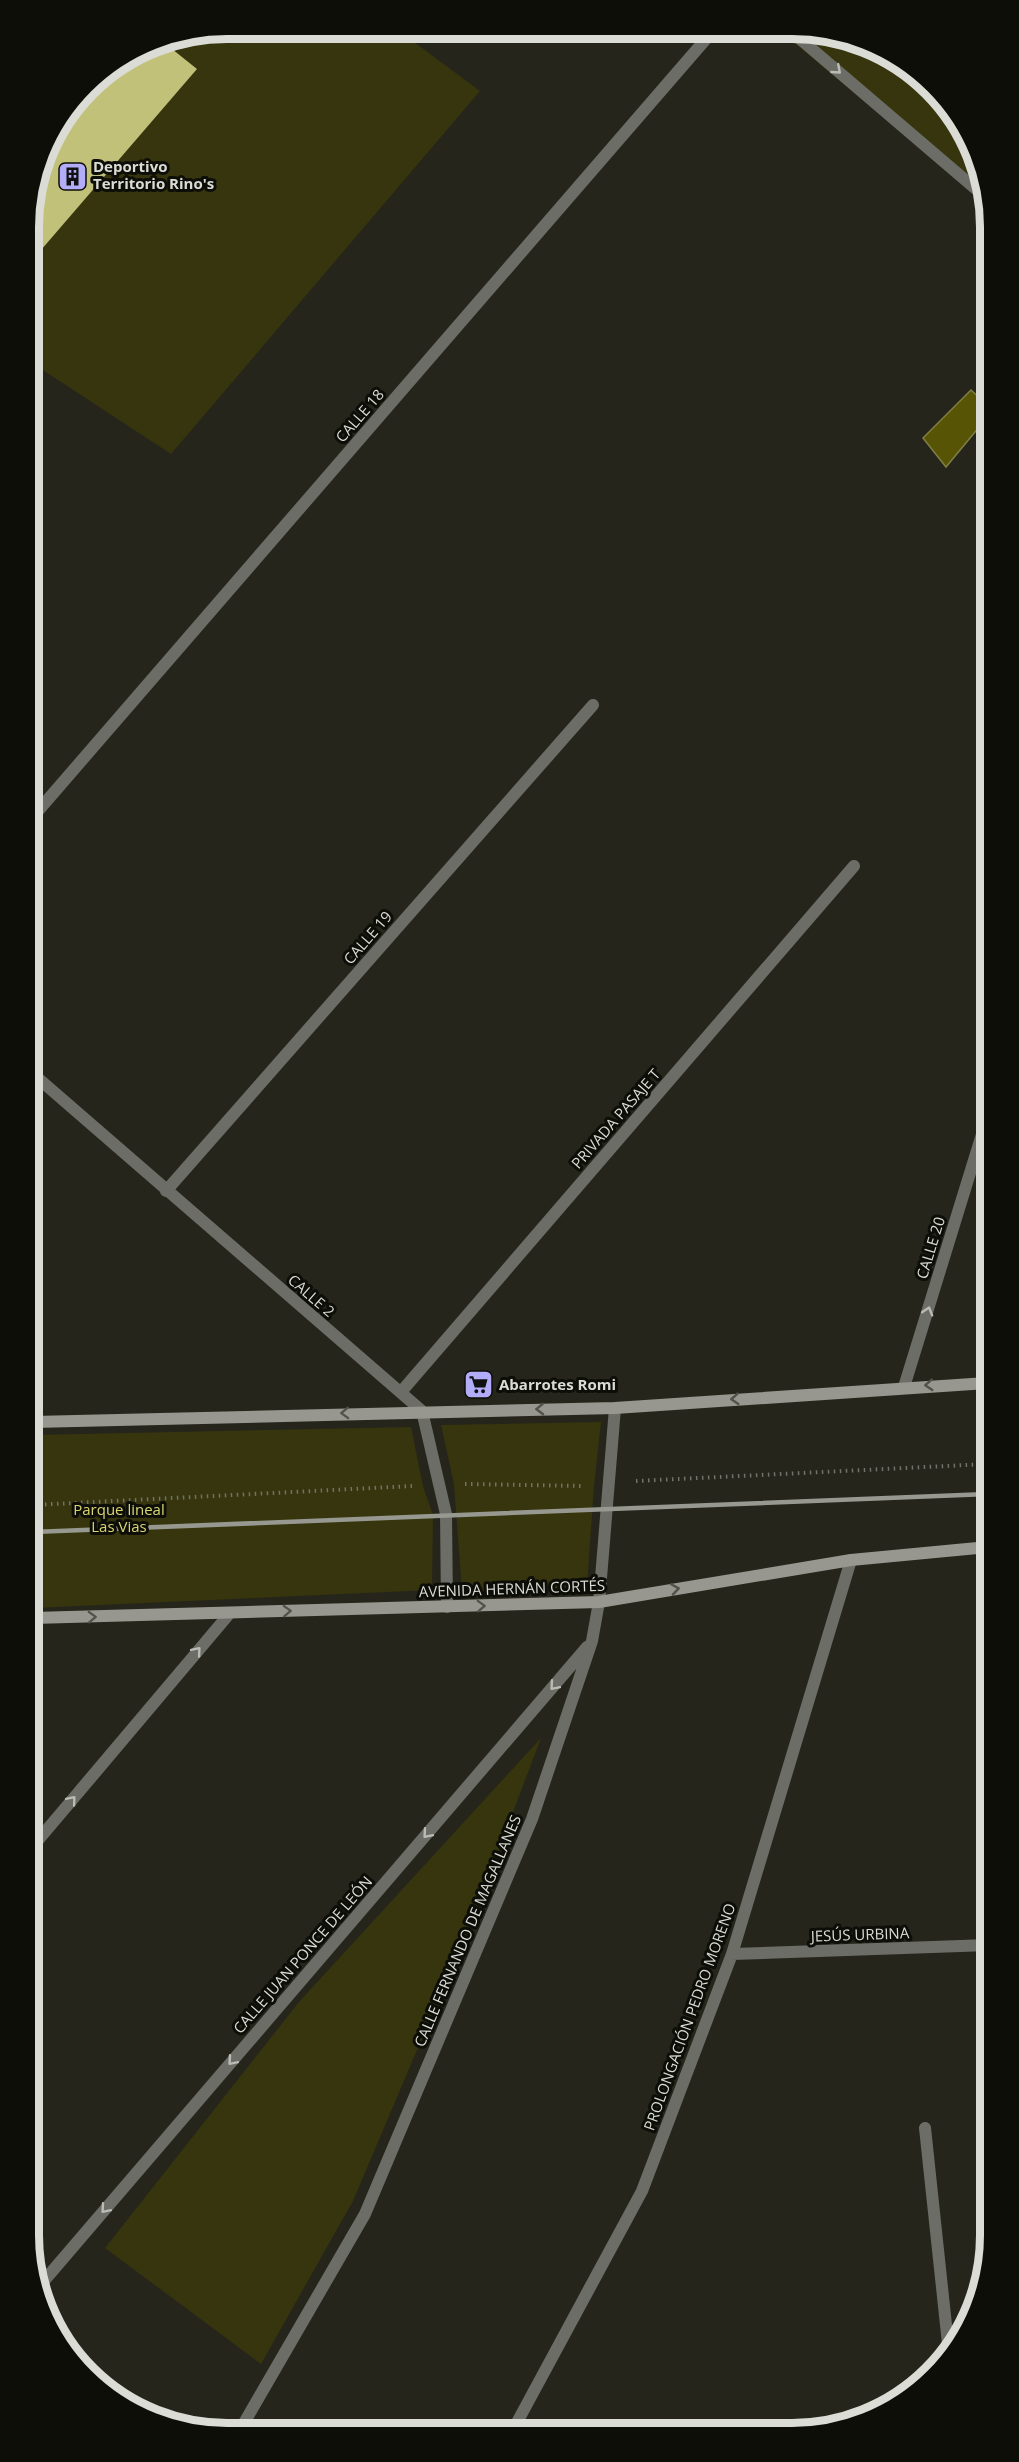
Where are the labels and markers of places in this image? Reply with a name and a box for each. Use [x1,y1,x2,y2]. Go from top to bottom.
place label: Deportivo Territorio Rino's [93,156,214,193]
building icon: Deportivo Territorio Rino's [56,160,88,192]
supermarket icon: Abarrotes Romi [462,1369,494,1401]
place label: Abarrotes Romi [499,1374,616,1394]

